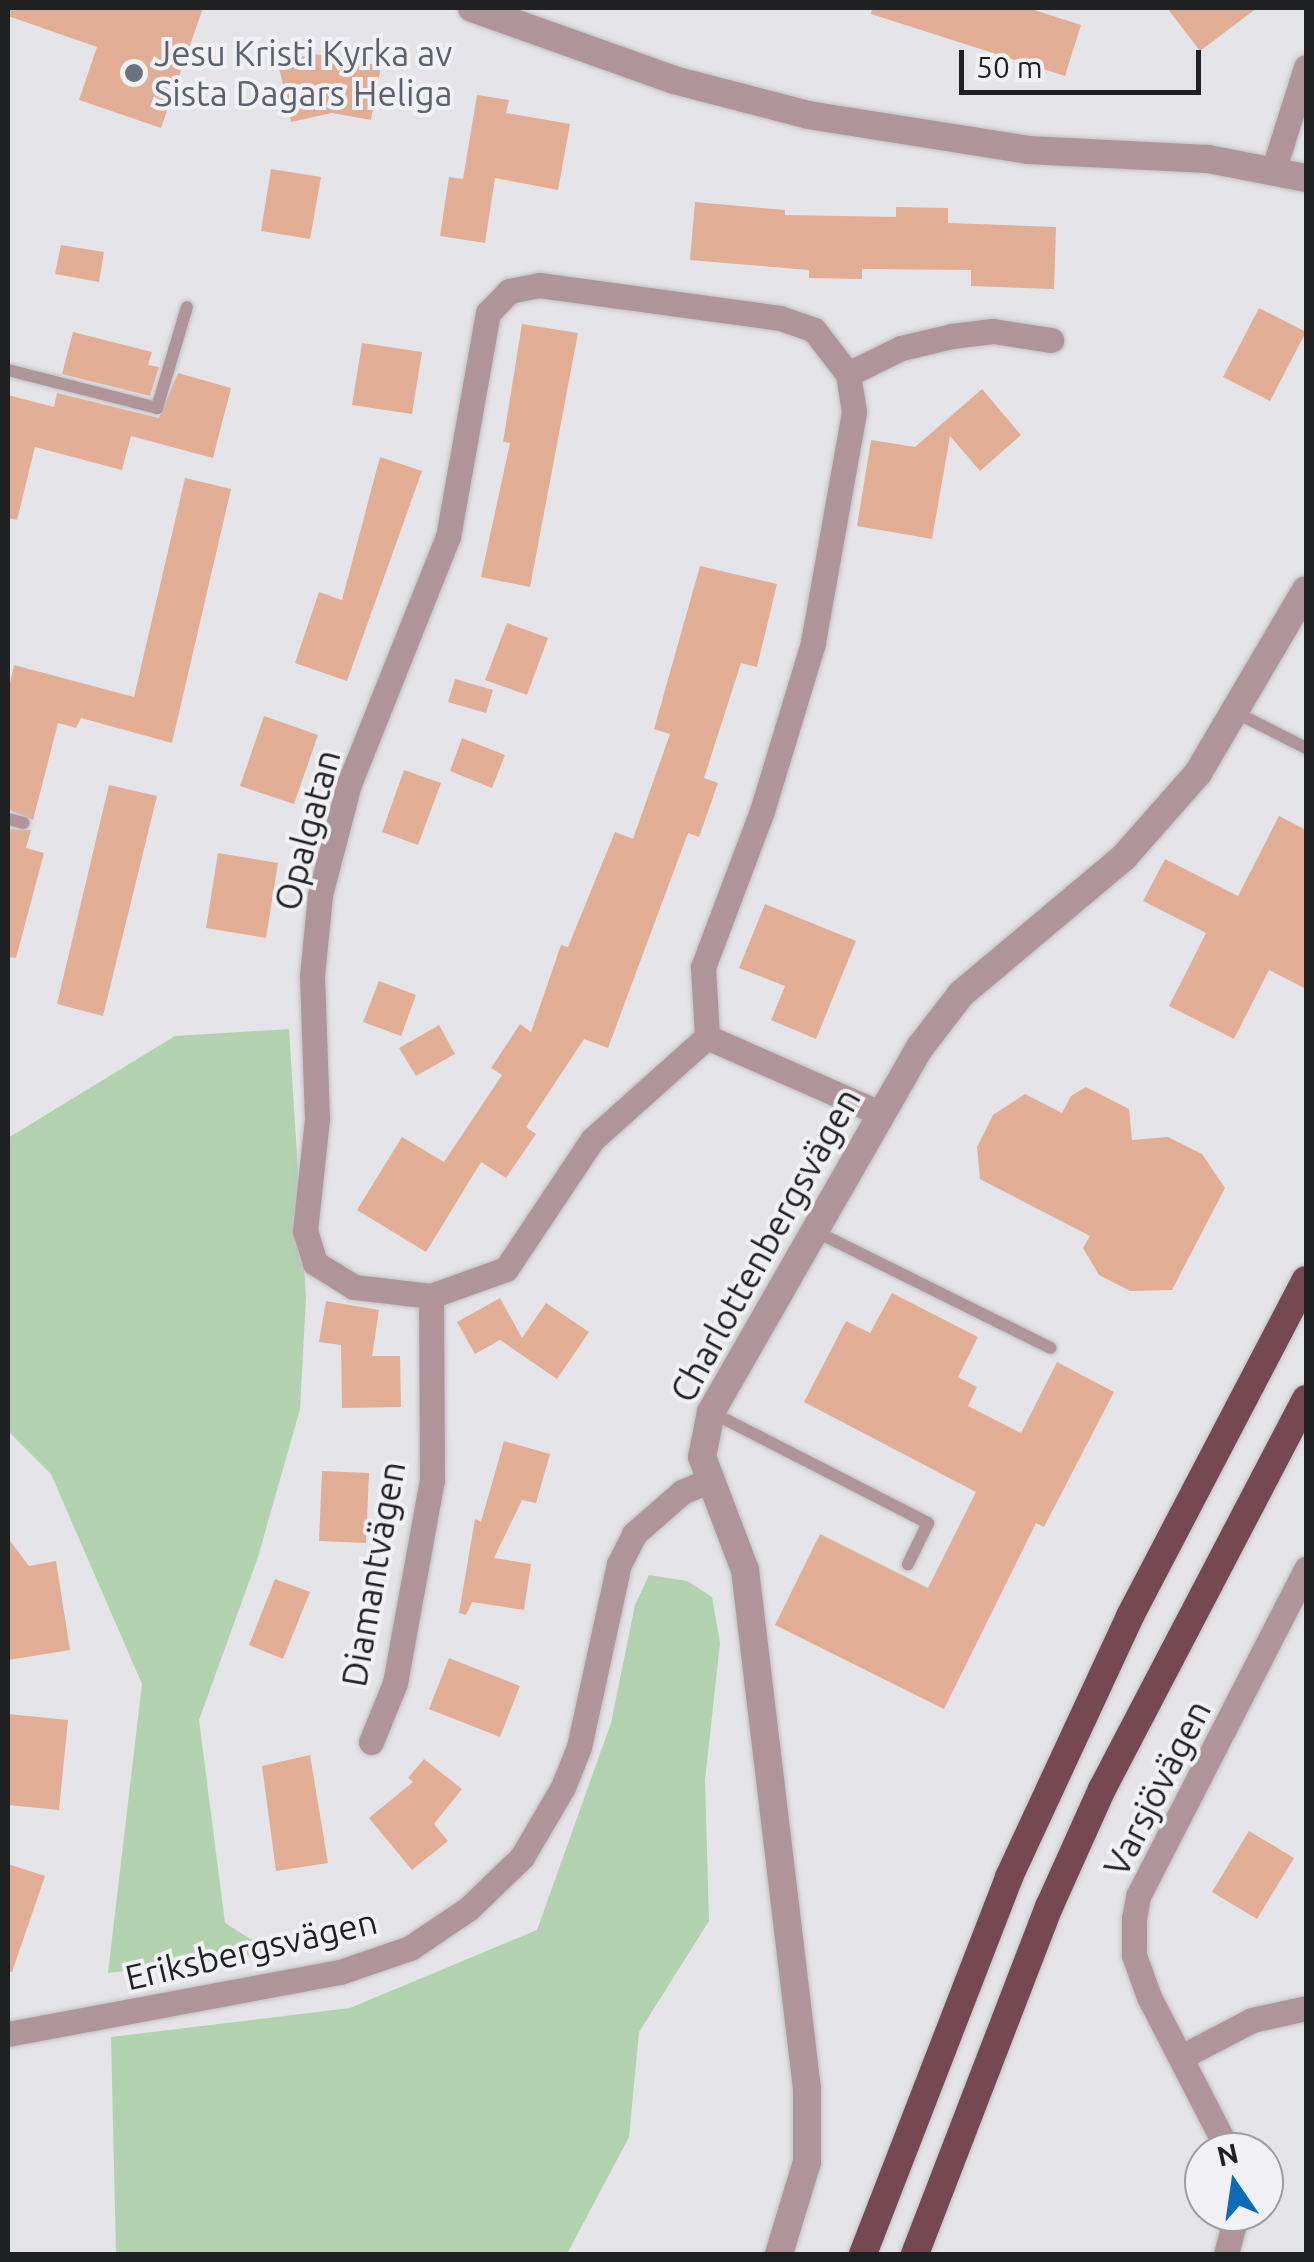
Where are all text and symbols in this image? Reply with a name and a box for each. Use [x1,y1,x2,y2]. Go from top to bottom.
scale bar [964,30,1206,92]
place label: Jesu Kristi Kyrka av Sista Dagars Heliga [154,32,453,114]
text: 50 m [976,50,1043,84]
marker: Jesu Kristi Kyrka av Sista Dagars Heliga [123,62,145,84]
street label: Opalgatan [265,745,349,915]
street label: Charlottenbergsvägen [661,1081,869,1409]
street label: Diamantvägen [333,1458,413,1690]
street label: Varsjövägen [1095,1693,1219,1883]
street label: Eriksbergsvägen [121,1900,381,1998]
north arrow [1184,2132,1284,2232]
text: N [1214,2137,1241,2172]

